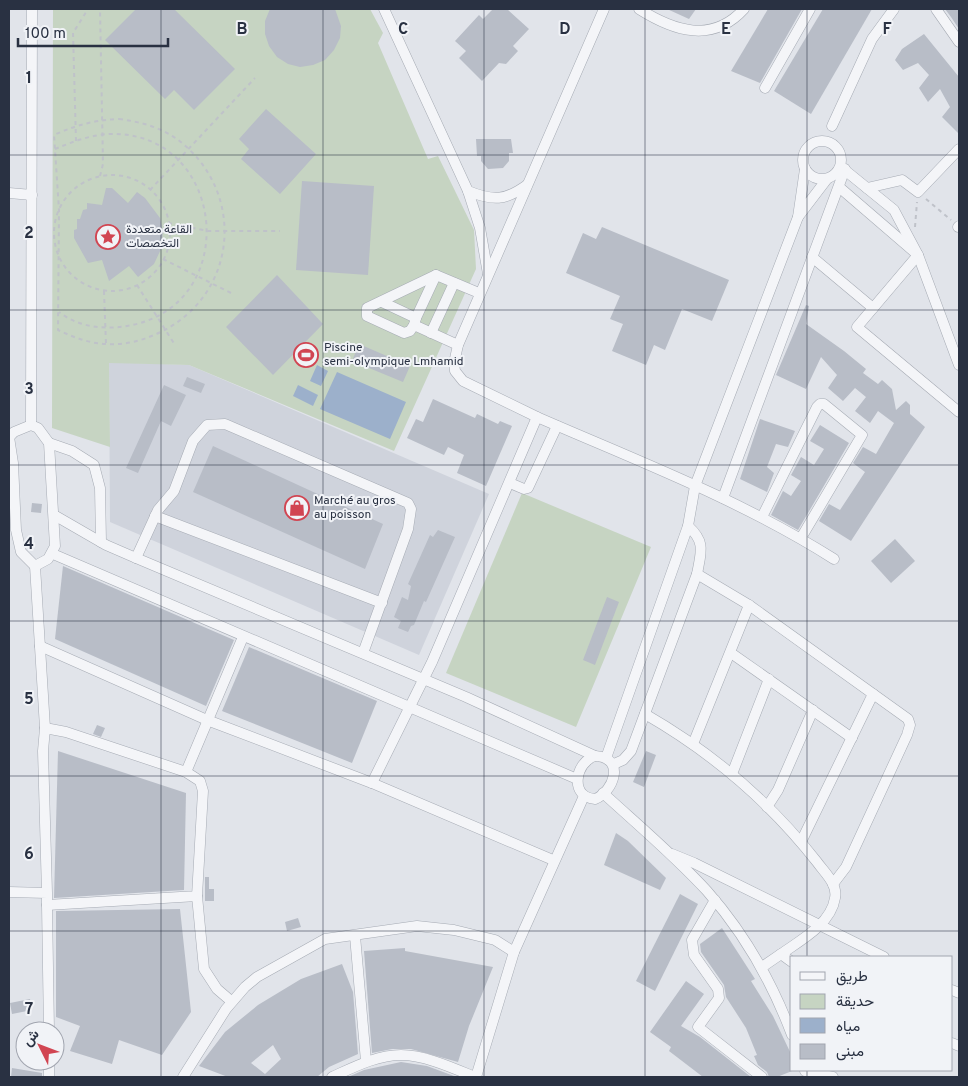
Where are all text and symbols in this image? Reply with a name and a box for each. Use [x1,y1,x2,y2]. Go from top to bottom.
scale bar [18,15,168,47]
text: B [236,20,248,40]
text: C [398,20,408,40]
text: D [559,20,571,40]
text: E [721,20,731,40]
text: F [882,20,892,40]
text: 100 m [25,25,66,44]
text: 1 [26,69,32,89]
place label: القاعة متعددة التخصصات [126,222,192,252]
text: 2 [24,224,34,244]
place icon: القاعة متعددة التخصصات [95,224,121,250]
place label: Piscine semi-olympique Lmhamid [324,340,463,370]
sports icon: Piscine semi-olympique Lmhamid [293,342,319,368]
text: 3 [24,380,34,400]
place label: Marché au gros au poisson [314,493,396,523]
shop icon: Marché au gros au poisson [284,495,310,521]
text: 4 [24,535,34,555]
text: 5 [24,690,34,710]
text: 6 [24,845,34,865]
legend [790,956,953,1071]
text: طريق [836,968,868,987]
text: حديقة [836,993,874,1012]
text: 7 [25,1000,33,1020]
text: مياه [836,1018,860,1037]
north arrow [15,1021,65,1071]
text: ش [20,1026,44,1050]
text: مبنى [836,1043,864,1062]

